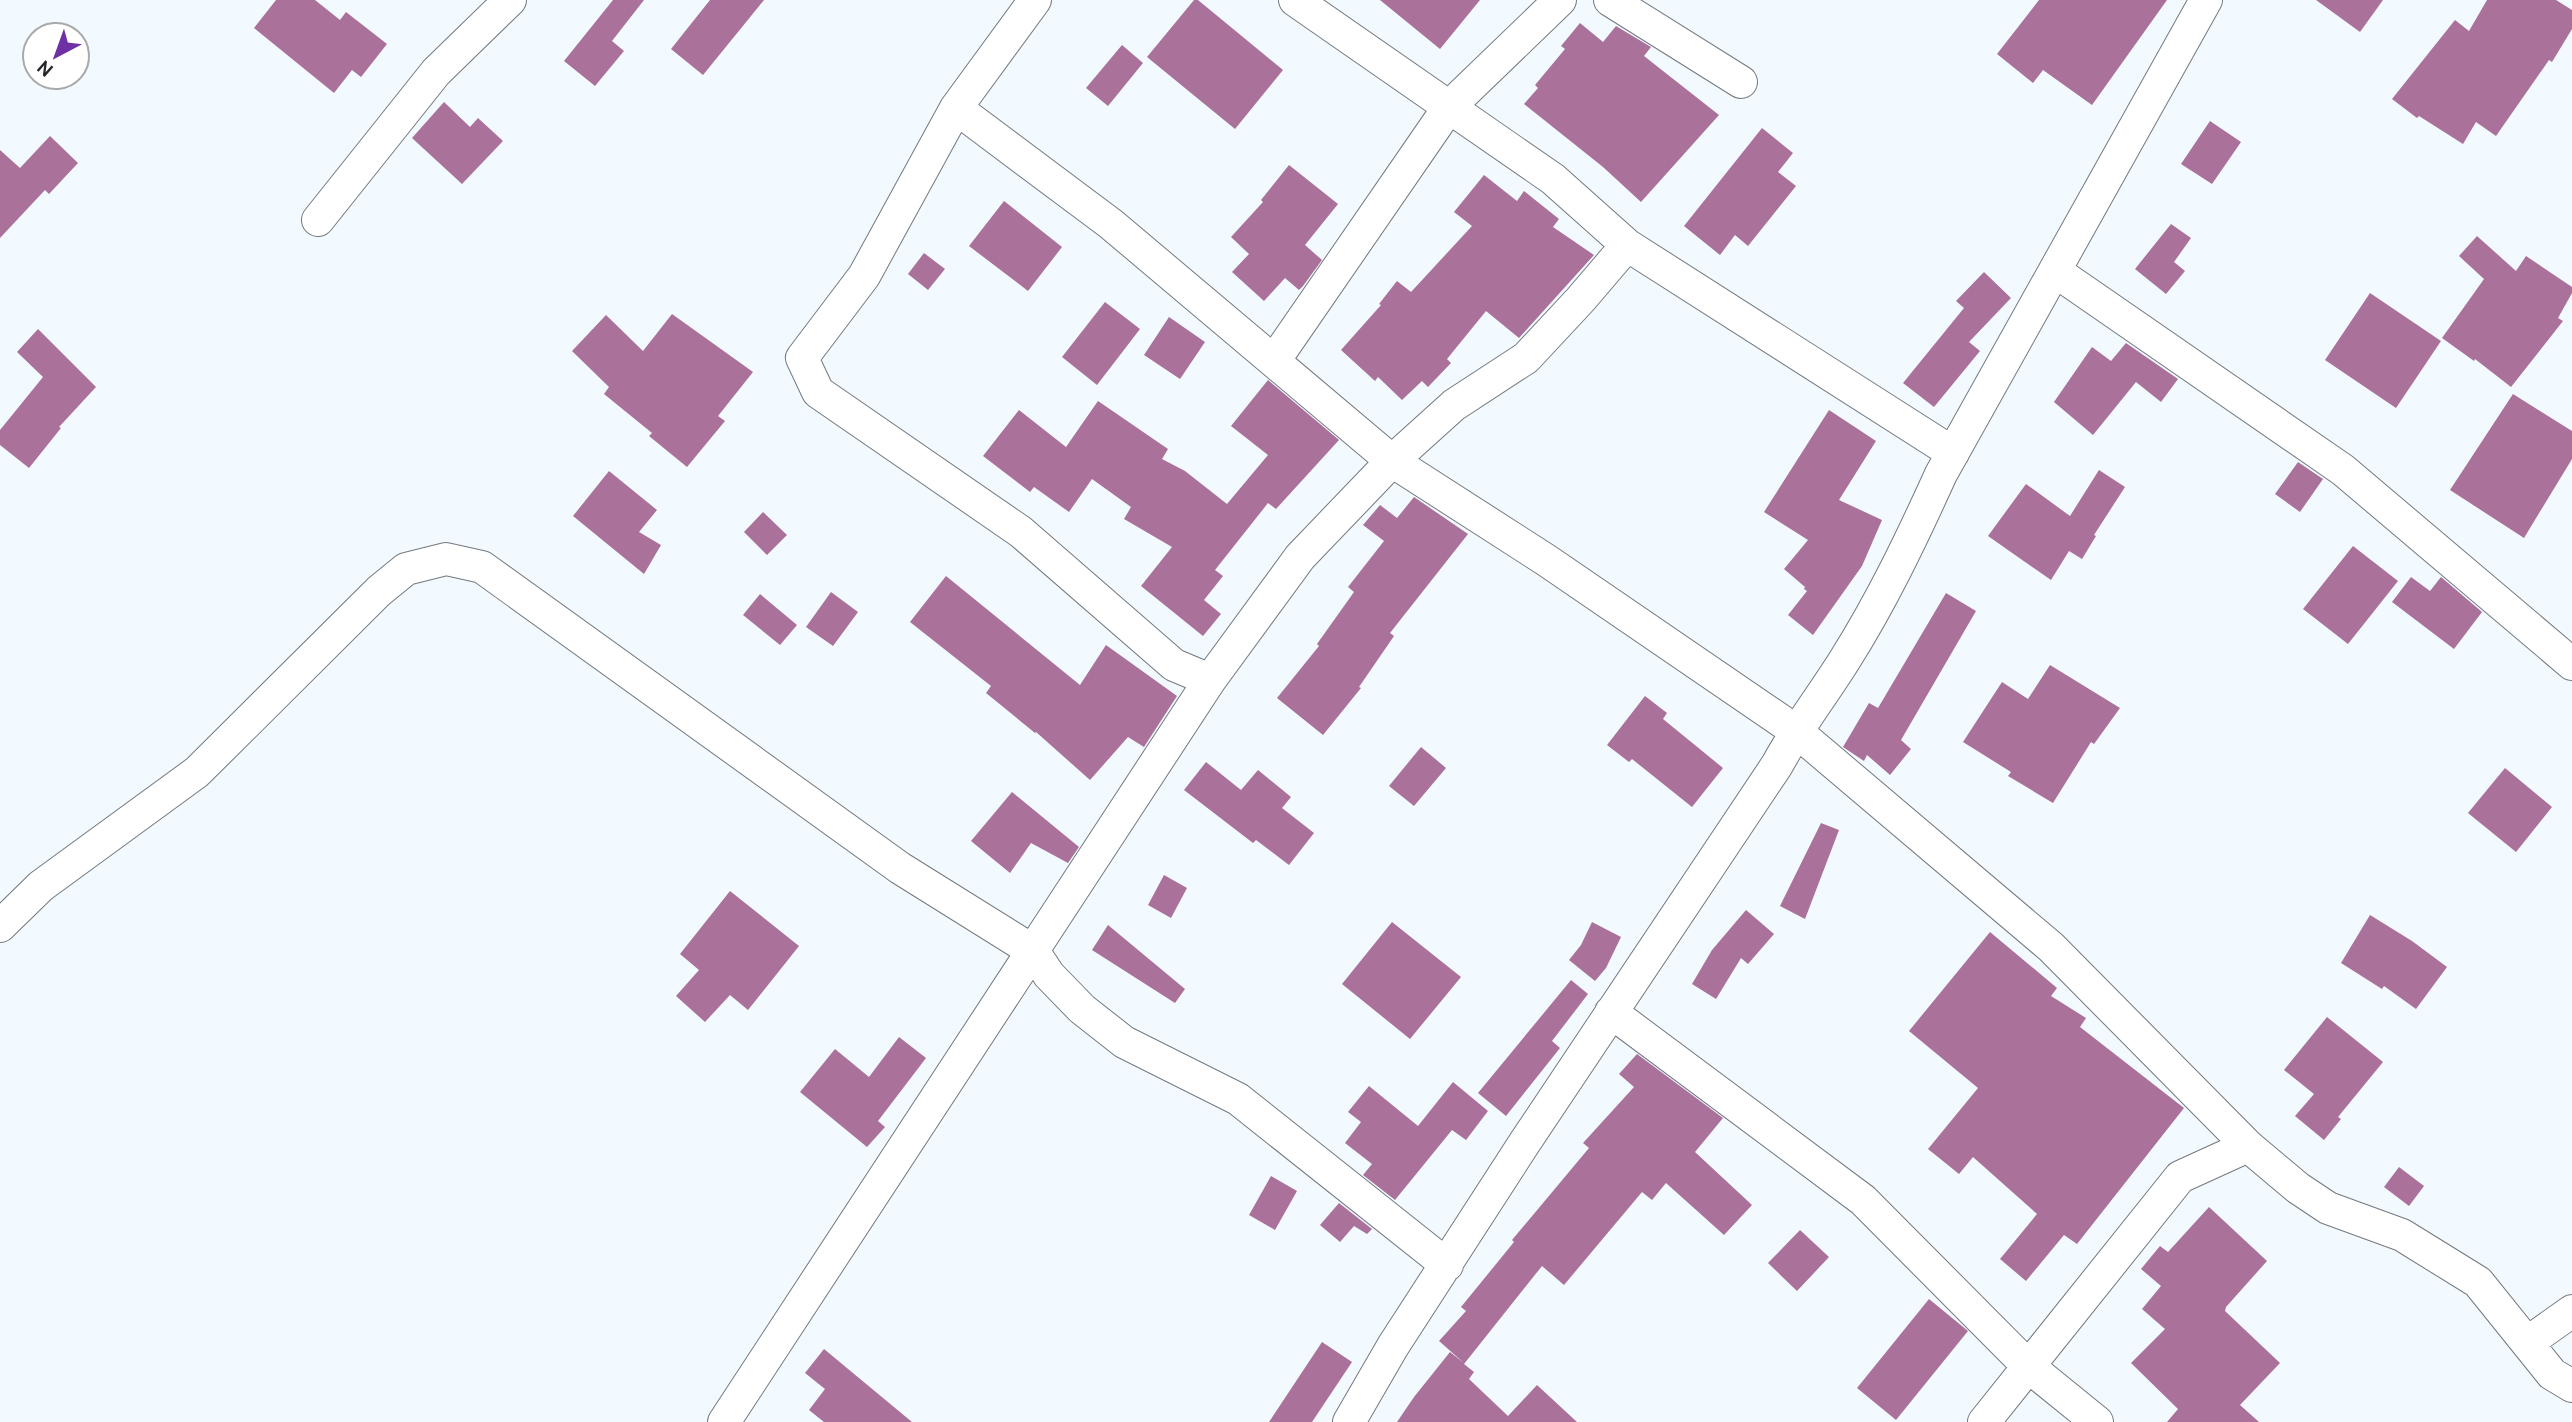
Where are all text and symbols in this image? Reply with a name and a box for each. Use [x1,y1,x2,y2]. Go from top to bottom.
north arrow [21,21,91,91]
text: N [33,55,58,82]

